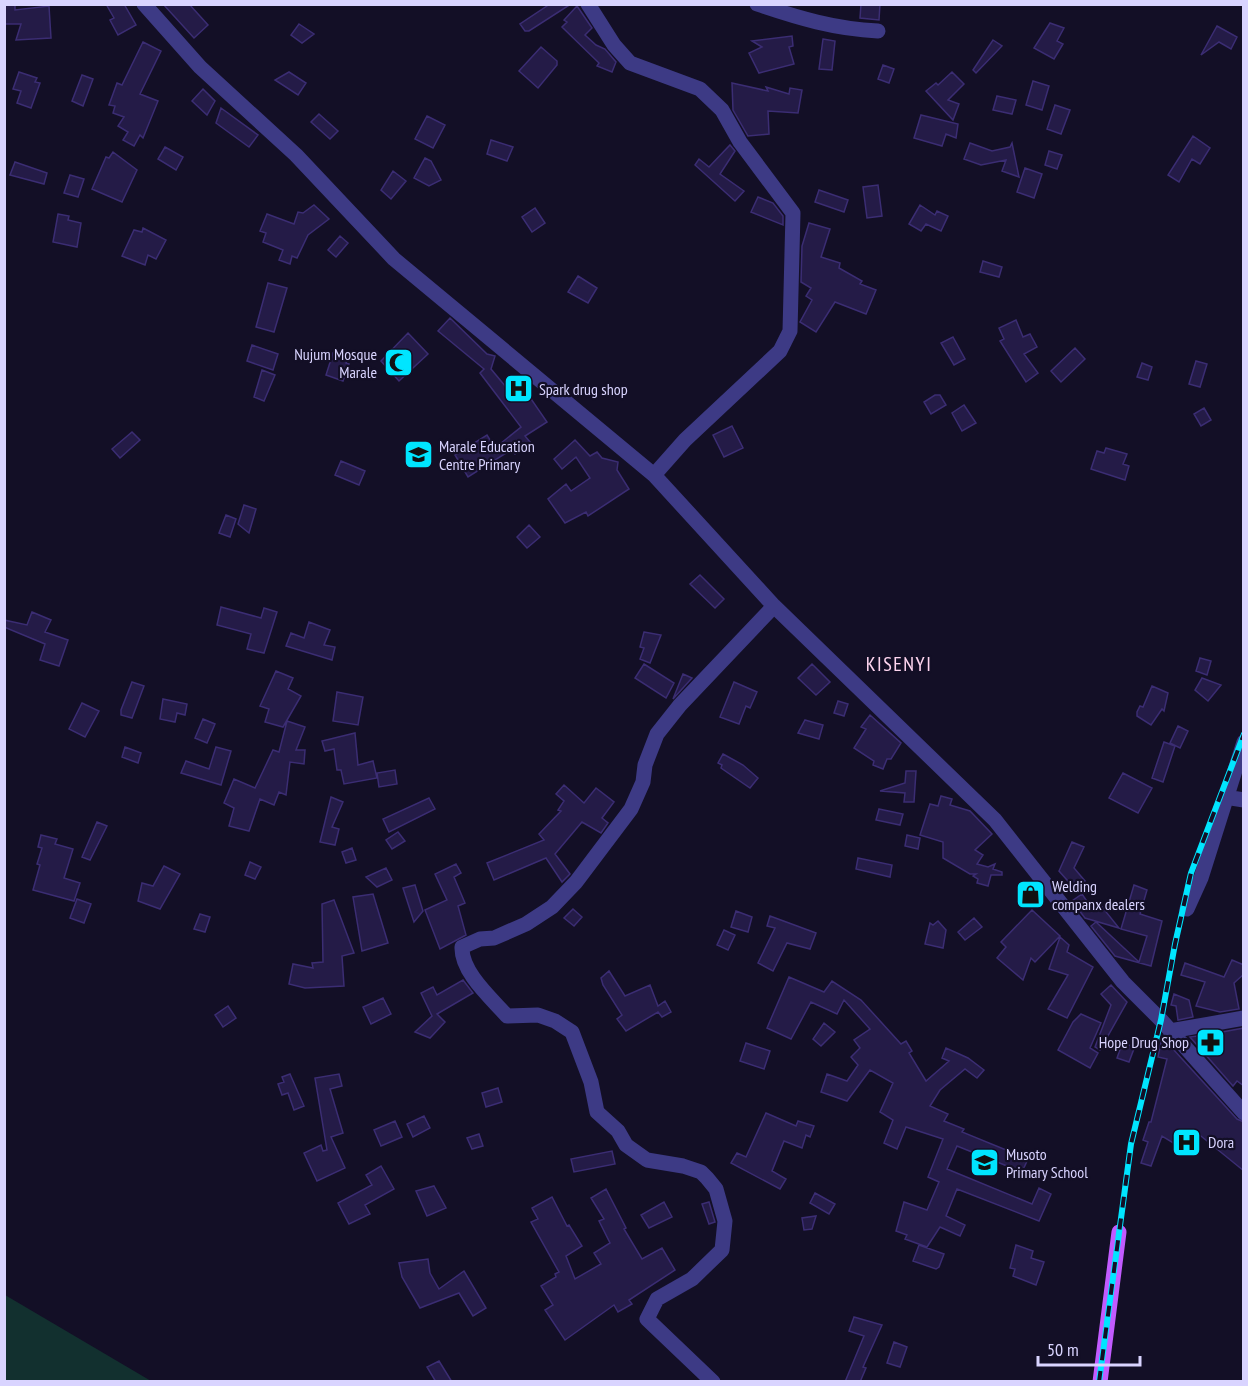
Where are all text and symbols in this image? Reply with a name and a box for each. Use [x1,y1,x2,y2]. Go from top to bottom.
place label: Nujum Mosque Marale [294,344,377,382]
mosque icon: Nujum Mosque Marale [382,347,414,379]
hospital icon: Spark drug shop [502,373,534,405]
place label: Spark drug shop [539,379,628,399]
place label: Marale Education Centre Primary [439,436,535,474]
school or university icon: Marale Education Centre Primary [402,439,434,471]
district label: KISENYI [866,651,932,677]
place label: Welding companx dealers [1052,876,1145,914]
shop icon: Welding companx dealers [1015,879,1047,911]
pharmacy icon: Hope Drug Shop [1194,1026,1226,1058]
place label: Hope Drug Shop [1099,1032,1189,1052]
hospital icon: Dora [1171,1126,1203,1158]
place label: Dora [1208,1132,1234,1152]
place label: Musoto Primary School [1006,1144,1088,1182]
school or university icon: Musoto Primary School [969,1147,1001,1179]
scale bar [1038,1329,1140,1367]
text: 50 m [1047,1338,1079,1361]

